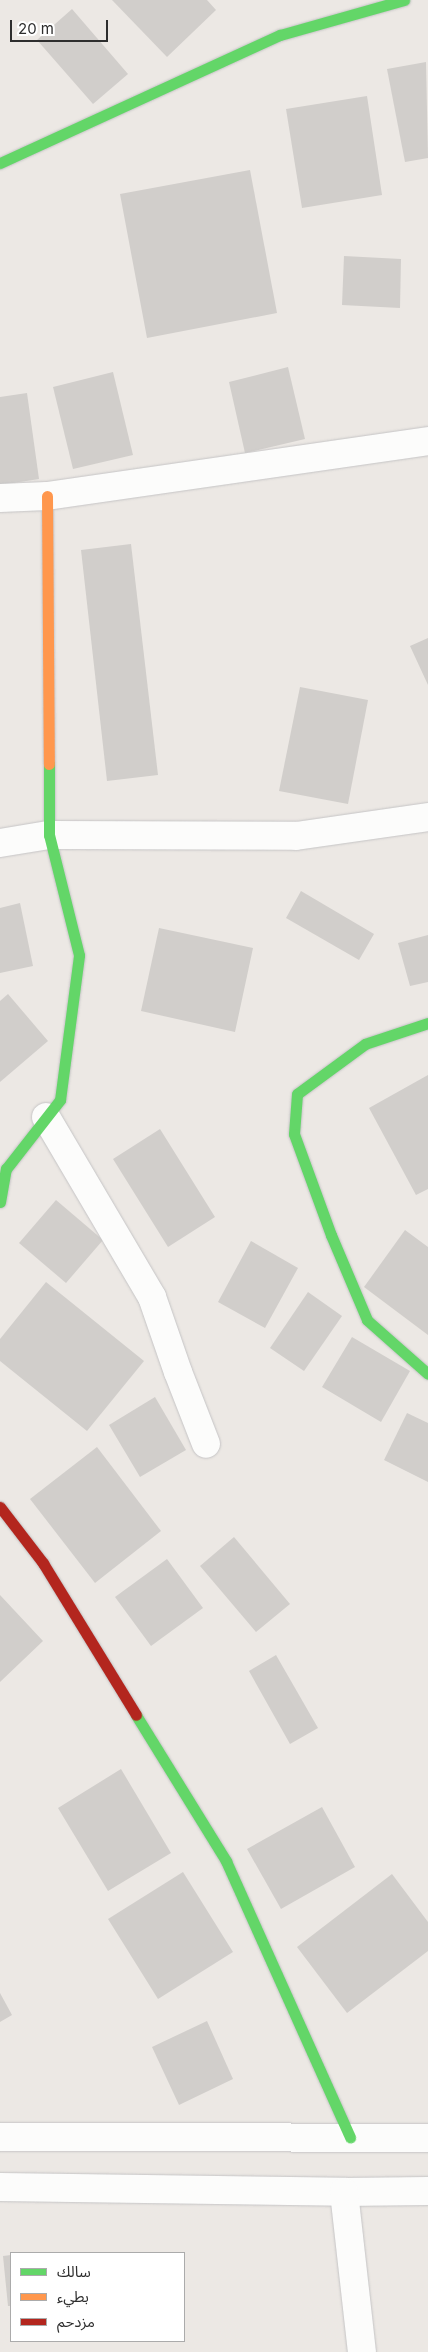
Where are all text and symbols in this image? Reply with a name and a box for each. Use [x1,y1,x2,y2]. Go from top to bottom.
scale bar [12,10,110,42]
text: 20 m [18,19,54,38]
legend [10,2252,185,2342]
text: سالك [57,2262,91,2281]
text: بطيء [57,2287,89,2306]
text: مزدحم [57,2312,95,2331]

